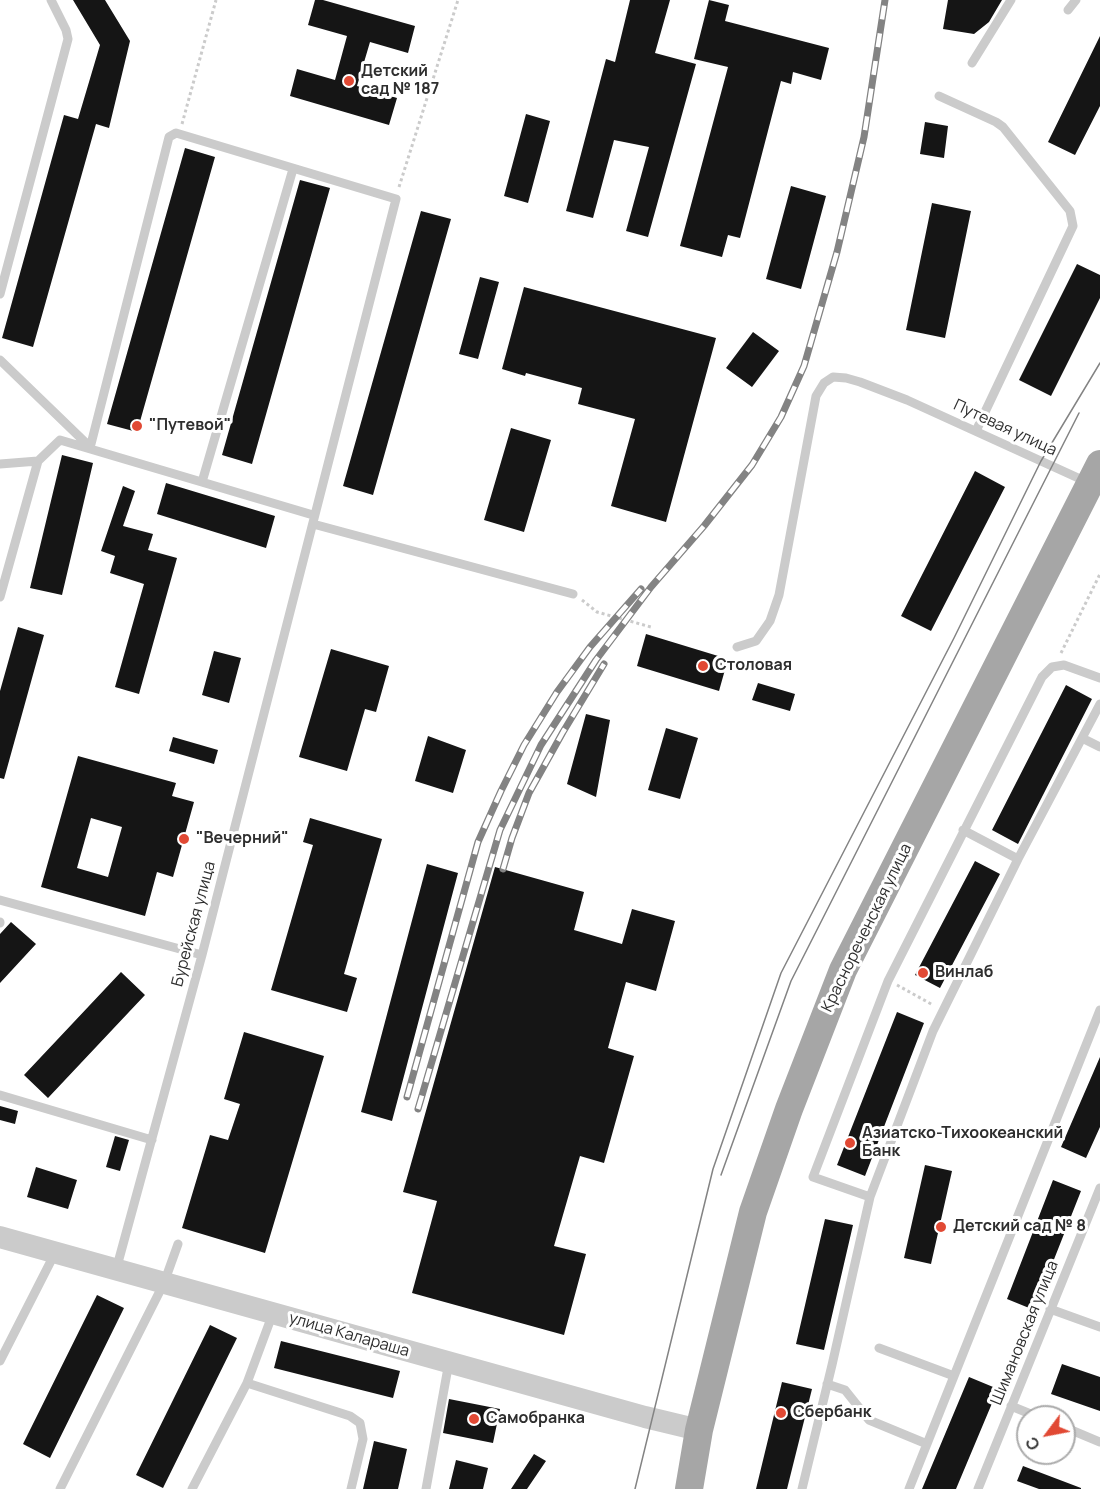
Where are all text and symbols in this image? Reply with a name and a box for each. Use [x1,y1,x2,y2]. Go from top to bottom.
place label: Детский сад № 187 [361,62,439,100]
marker: Детский сад № 187 [342,74,356,88]
street label: Путевая улица [950,396,1060,460]
place label: "Путевой" [149,416,231,436]
marker: "Путевой" [130,419,144,433]
place label: Столовая [715,656,792,676]
marker: Столовая [696,659,710,673]
place label: "Вечерний" [196,829,289,849]
marker: "Вечерний" [177,832,191,846]
street label: Краснореченская улица [818,841,916,1015]
street label: Бурейская улица [168,859,220,989]
place label: Винлаб [935,963,993,983]
marker: Винлаб [916,966,930,980]
place label: Азиатско-Тихоокеанский Банк [862,1124,1063,1162]
marker: Азиатско-Тихоокеанский Банк [843,1136,857,1150]
place label: Детский сад № 8 [953,1217,1086,1237]
marker: Детский сад № 8 [934,1220,948,1234]
street label: Шимановская улица [987,1258,1063,1408]
street label: улица Калараша [287,1309,411,1361]
place label: Сбербанк [793,1403,871,1423]
north arrow [1016,1405,1076,1465]
marker: Сбербанк [774,1406,788,1420]
place label: Самобранка [486,1409,585,1429]
marker: Самобранка [467,1412,481,1426]
text: С [1020,1433,1045,1454]

